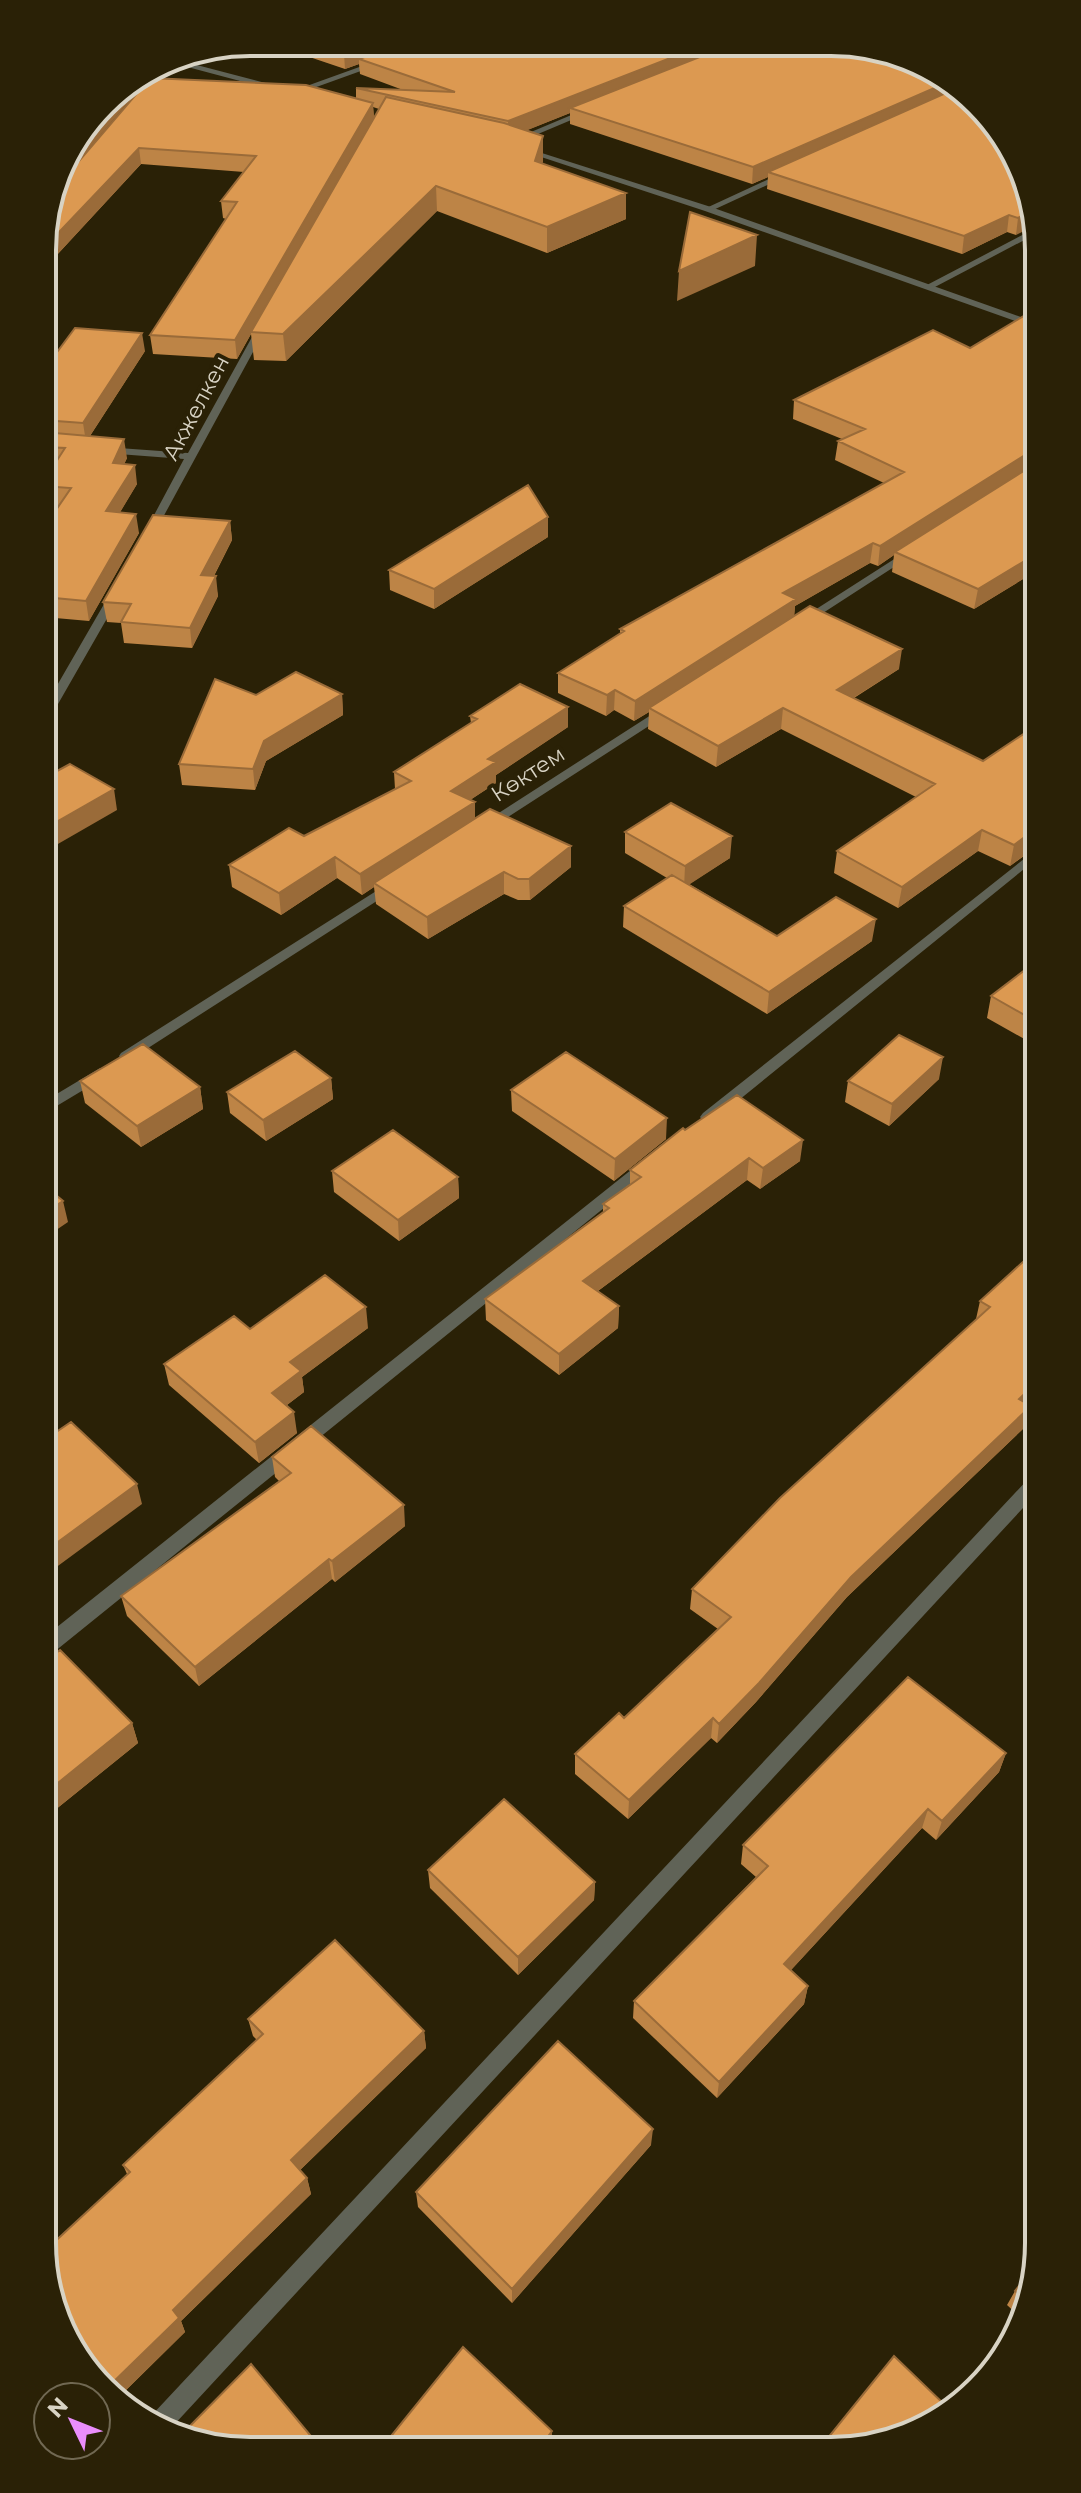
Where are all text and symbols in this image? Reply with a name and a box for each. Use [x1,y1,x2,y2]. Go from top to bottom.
street label: Акжелкен [157,351,235,465]
street label: Көктем [486,740,570,808]
north arrow [32,2381,112,2461]
text: N [42,2392,74,2423]

